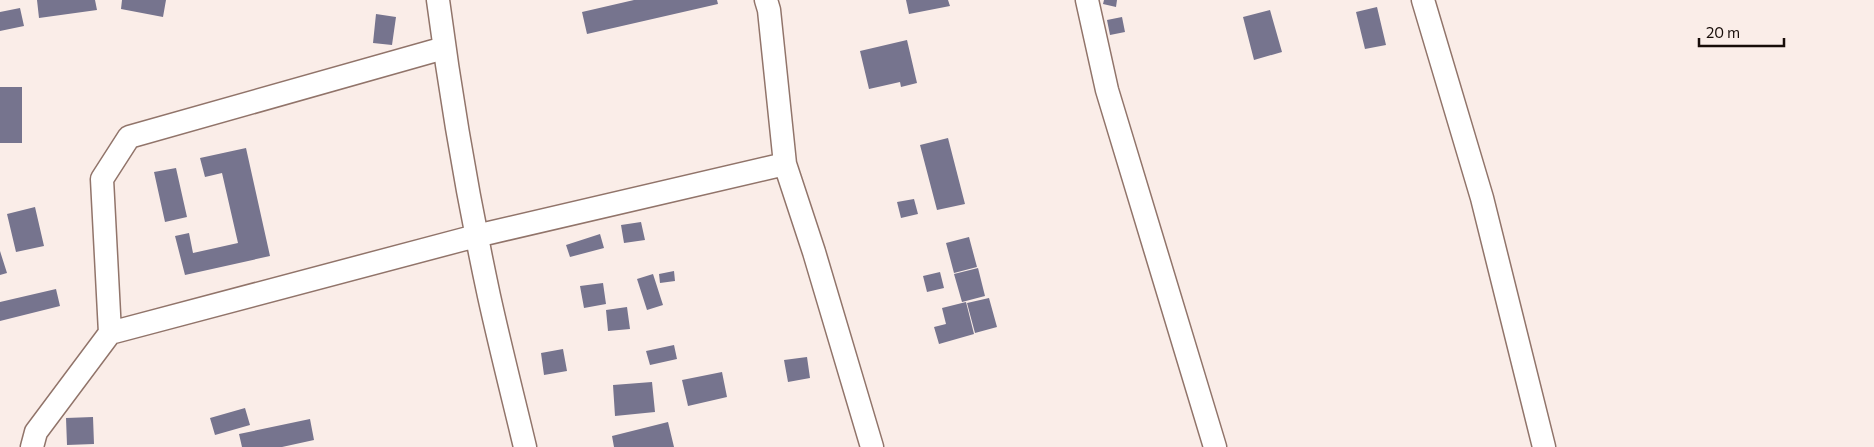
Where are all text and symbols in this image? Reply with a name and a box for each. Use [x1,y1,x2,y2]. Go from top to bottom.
scale bar [1699,15,1784,47]
text: 20 m [1706,23,1740,41]

